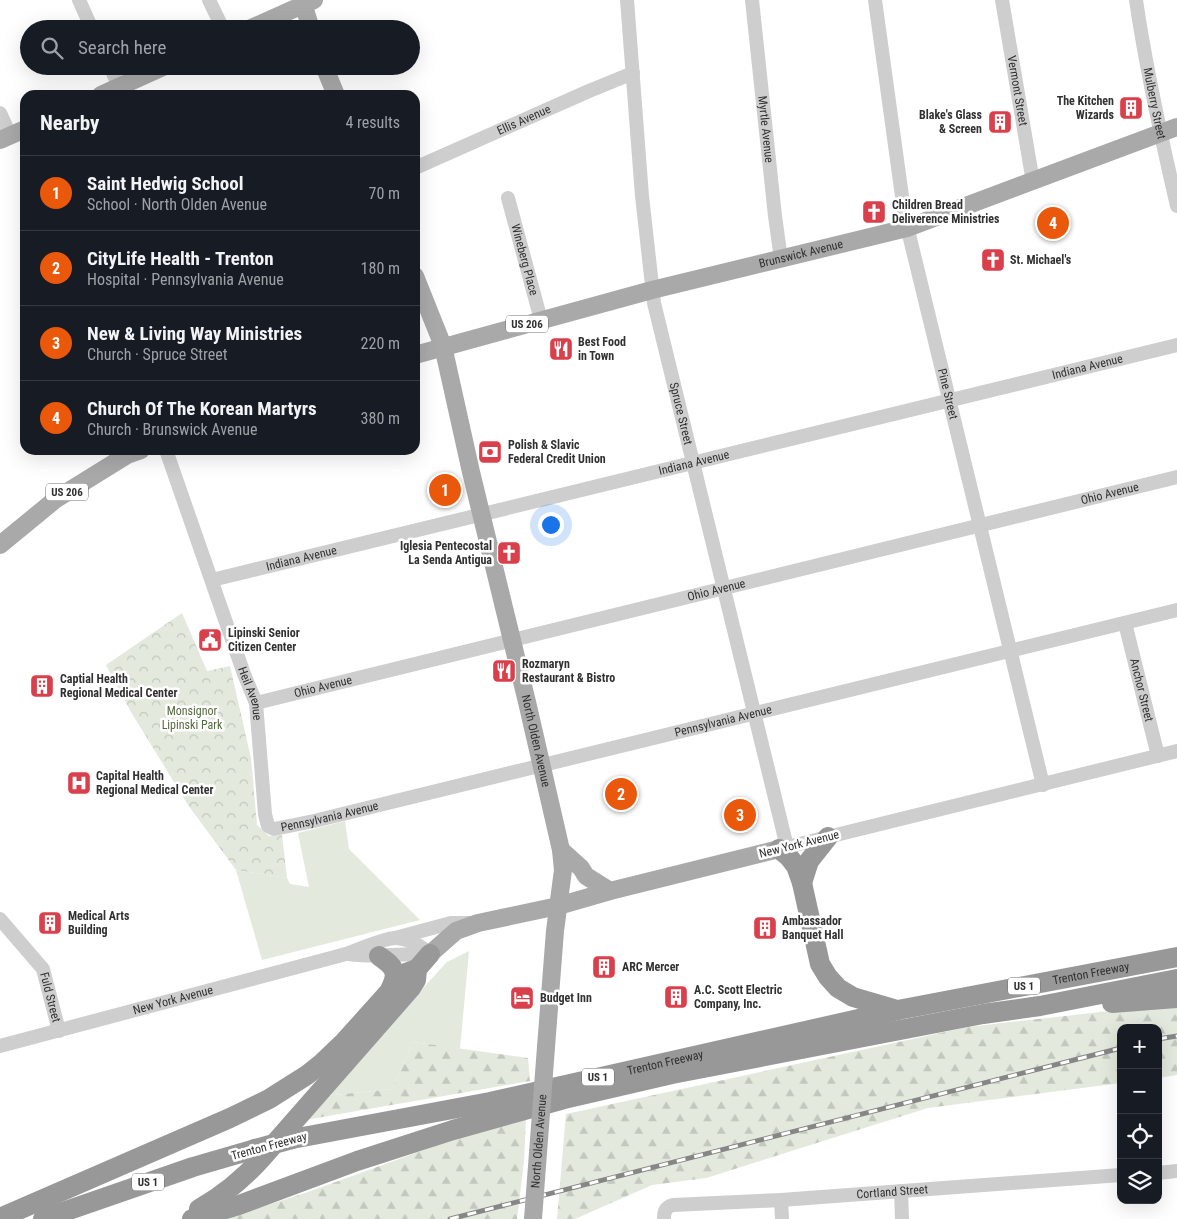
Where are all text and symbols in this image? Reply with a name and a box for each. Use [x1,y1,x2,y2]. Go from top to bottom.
search box [20,20,420,75]
icon: search [38,34,66,62]
text: Search here [78,36,166,59]
street label: Vermont Street [1005,54,1030,127]
street label: Mulberry Street [1140,66,1169,141]
place label: The Kitchen Wizards [1057,94,1115,122]
street label: Myrtle Avenue [755,95,776,164]
building icon: The Kitchen Wizards [1118,95,1144,121]
street label: Ellis Avenue [495,102,553,138]
place label: Blake's Glass & Screen [919,108,983,136]
building icon: Blake's Glass & Screen [987,109,1013,135]
text: Nearby [40,111,99,135]
text: 4 results [345,113,400,132]
text: Saint Hedwig School [87,172,244,195]
text: 1 [52,184,60,203]
text: 70 m [368,184,400,203]
text: School · North Olden Avenue [87,195,267,214]
place label: Children Bread Deliverence Ministries [892,198,1000,226]
church icon: Children Bread Deliverence Ministries [861,199,887,225]
pin: 4 [1037,204,1069,242]
street label: Wineberg Place [508,222,541,297]
street label: Brunswick Avenue [757,237,845,271]
text: CityLife Health - Trenton [87,247,274,270]
church icon: St. Michael's [980,247,1006,273]
place label: St. Michael's [1010,253,1072,267]
text: 2 [52,259,60,278]
text: 180 m [361,259,400,278]
text: Hospital · Pennsylvania Avenue [87,270,284,289]
road number: US 206 [506,316,548,332]
text: New & Living Way Ministries [87,322,302,345]
text: 3 [52,334,60,353]
text: 220 m [361,334,400,353]
place label: Best Food in Town [578,335,626,363]
restaurant icon: Best Food in Town [548,336,574,362]
text: Church · Spruce Street [87,345,227,364]
street label: Indiana Avenue [1051,351,1125,382]
street label: Pine Street [935,367,961,421]
street label: Spruce Street [667,381,695,447]
text: Church Of The Korean Martyrs [87,397,317,420]
text: 4 [52,409,60,428]
text: 380 m [361,409,400,428]
text: Church · Brunswick Avenue [87,420,257,439]
place label: Polish & Slavic Federal Credit Union [508,438,606,466]
bank icon: Polish & Slavic Federal Credit Union [477,439,503,465]
street label: Indiana Avenue [657,447,731,478]
pin: 1 [429,471,461,509]
street label: Ohio Avenue [1079,480,1140,507]
road number: US 206 [46,484,88,501]
your location [538,512,564,538]
place label: Iglesia Pentecostal La Senda Antigua [400,539,492,567]
church icon: Iglesia Pentecostal La Senda Antigua [496,540,522,566]
street label: Indiana Avenue [265,543,338,574]
street label: Ohio Avenue [686,576,747,604]
place label: Lipinski Senior Citizen Center [228,626,300,654]
public building icon: Lipinski Senior Citizen Center [197,627,223,653]
place label: Rozmaryn Restaurant & Bistro [522,657,615,685]
street label: Anchor Street [1127,657,1156,723]
restaurant icon: Rozmaryn Restaurant & Bistro [491,658,517,684]
street label: Heil Avenue [235,665,264,721]
place label: Captial Health Regional Medical Center [60,672,177,700]
building icon: Captial Health Regional Medical Center [29,673,55,699]
street label: Ohio Avenue [293,673,354,700]
street label: North Olden Avenue [518,693,553,789]
street label: Pennsylvania Avenue [673,702,774,740]
park label: Monsignor Lipinski Park [162,704,223,732]
place label: Capital Health Regional Medical Center [96,769,213,797]
hospital icon: Capital Health Regional Medical Center [66,770,92,796]
pin: 2 [605,775,637,813]
pin: 3 [724,796,756,834]
street label: Pennsylvania Avenue [280,798,380,834]
street label: New York Avenue [758,827,841,861]
place label: Medical Arts Building [68,909,130,937]
building icon: Medical Arts Building [37,910,63,936]
place label: Ambassador Banquet Hall [782,914,843,942]
building icon: Ambassador Banquet Hall [752,915,778,941]
building icon: ARC Mercer [591,954,617,980]
street label: Trenton Freeway [1051,959,1130,987]
place label: ARC Mercer [622,960,679,974]
street label: Fuld Street [37,971,64,1024]
road number: US 1 [1008,978,1040,994]
street label: New York Avenue [132,983,215,1017]
place label: A.C. Scott Electric Company, Inc. [694,983,783,1011]
building icon: A.C. Scott Electric Company, Inc. [663,984,689,1010]
hotel icon: Budget Inn [509,985,535,1011]
place label: Budget Inn [540,991,592,1005]
map controls [1117,1024,1162,1204]
button: + [1117,1024,1162,1069]
street label: Trenton Freeway [626,1047,705,1078]
road number: US 1 [582,1068,614,1086]
button: − [1117,1069,1162,1114]
street label: North Olden Avenue [528,1093,549,1189]
button: locate [1117,1114,1162,1159]
street label: Trenton Freeway [230,1129,308,1163]
button: layers [1117,1159,1162,1204]
road number: US 1 [132,1174,164,1190]
street label: Cortland Street [856,1182,929,1201]

